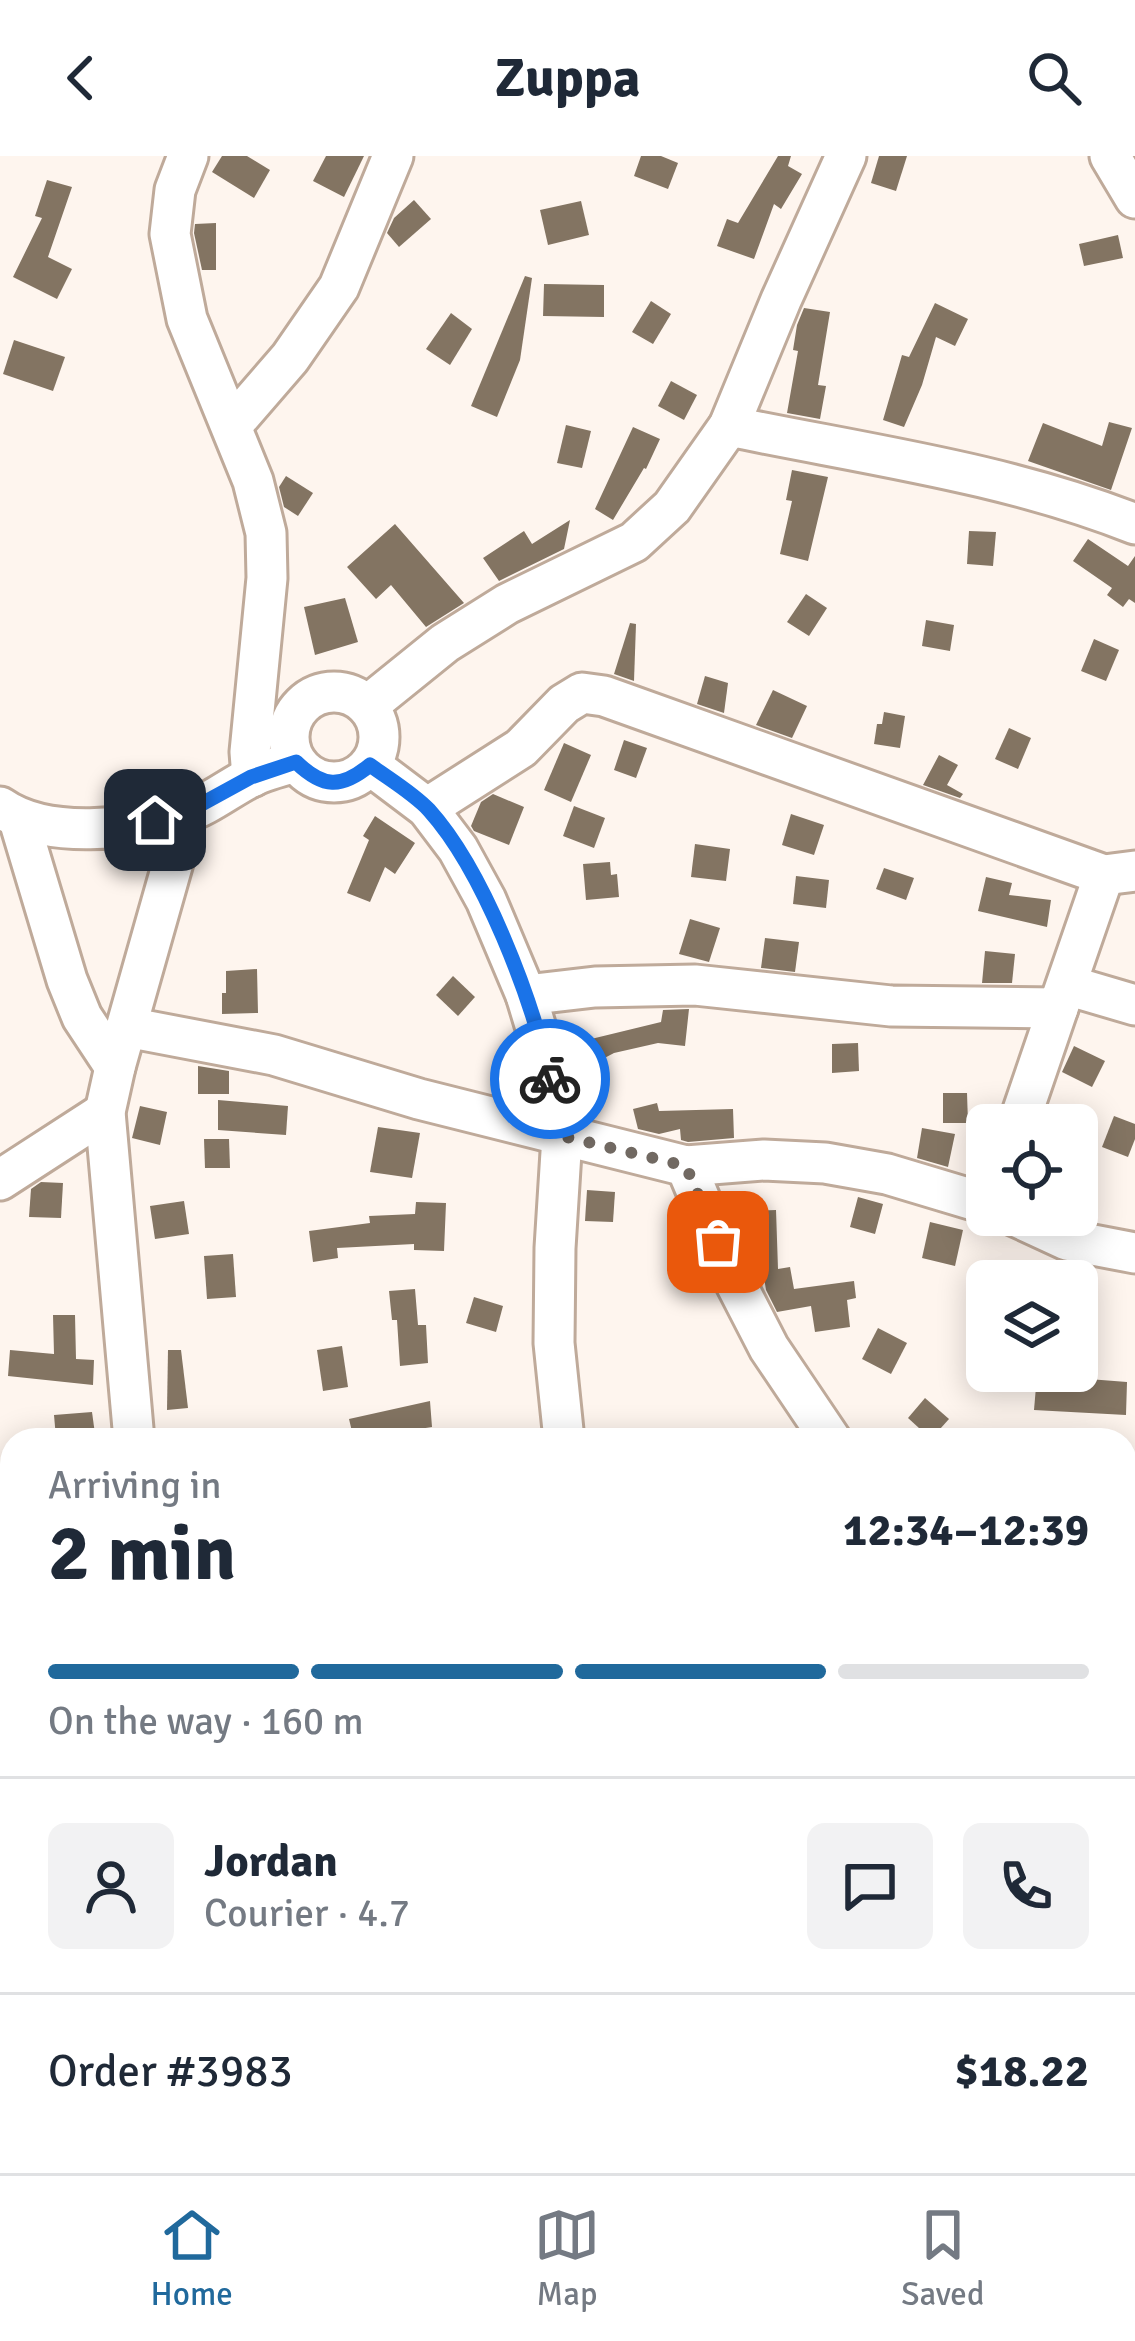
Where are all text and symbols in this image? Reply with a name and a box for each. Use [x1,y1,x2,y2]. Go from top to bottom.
icon: back [48,45,114,111]
text: Zuppa [495,45,640,112]
icon: search [1021,45,1087,111]
pin [104,769,206,871]
icon: home [122,787,188,853]
courier [490,1019,610,1139]
icon: bike [517,1046,583,1112]
map controls [966,1104,1098,1392]
button: locate [966,1104,1098,1236]
pin [667,1191,769,1293]
icon: bag [685,1209,751,1275]
button: layers [966,1260,1098,1392]
text: Arriving in [48,1461,222,1509]
text: 12:34–12:39 [843,1503,1089,1558]
text: 2 min [48,1506,236,1602]
text: On the way · 160 m [48,1697,364,1745]
button: person [48,1823,174,1949]
button: chat [807,1823,933,1949]
button: phone [963,1823,1089,1949]
text: Jordan [204,1834,338,1889]
text: Courier · 4.7 [204,1889,410,1937]
text: Order #3983 [48,2044,293,2099]
text: $18.22 [955,2044,1089,2099]
tab: Home [151,2202,233,2315]
tab: Map [534,2202,600,2315]
tab: Saved [901,2202,984,2315]

